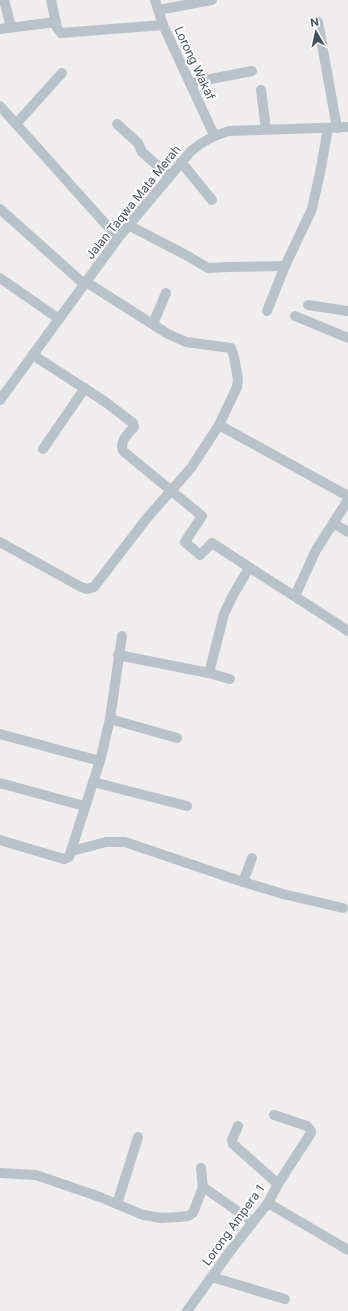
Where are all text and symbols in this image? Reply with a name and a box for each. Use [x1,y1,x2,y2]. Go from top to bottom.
north arrow [296,12,336,52]
text: N [309,15,320,30]
street label: Lorong Wakaf [171,24,219,102]
street label: Jalan Taqwa Mata Merah [82,142,184,262]
street label: Lorong Ampera 1 [199,1182,267,1268]

